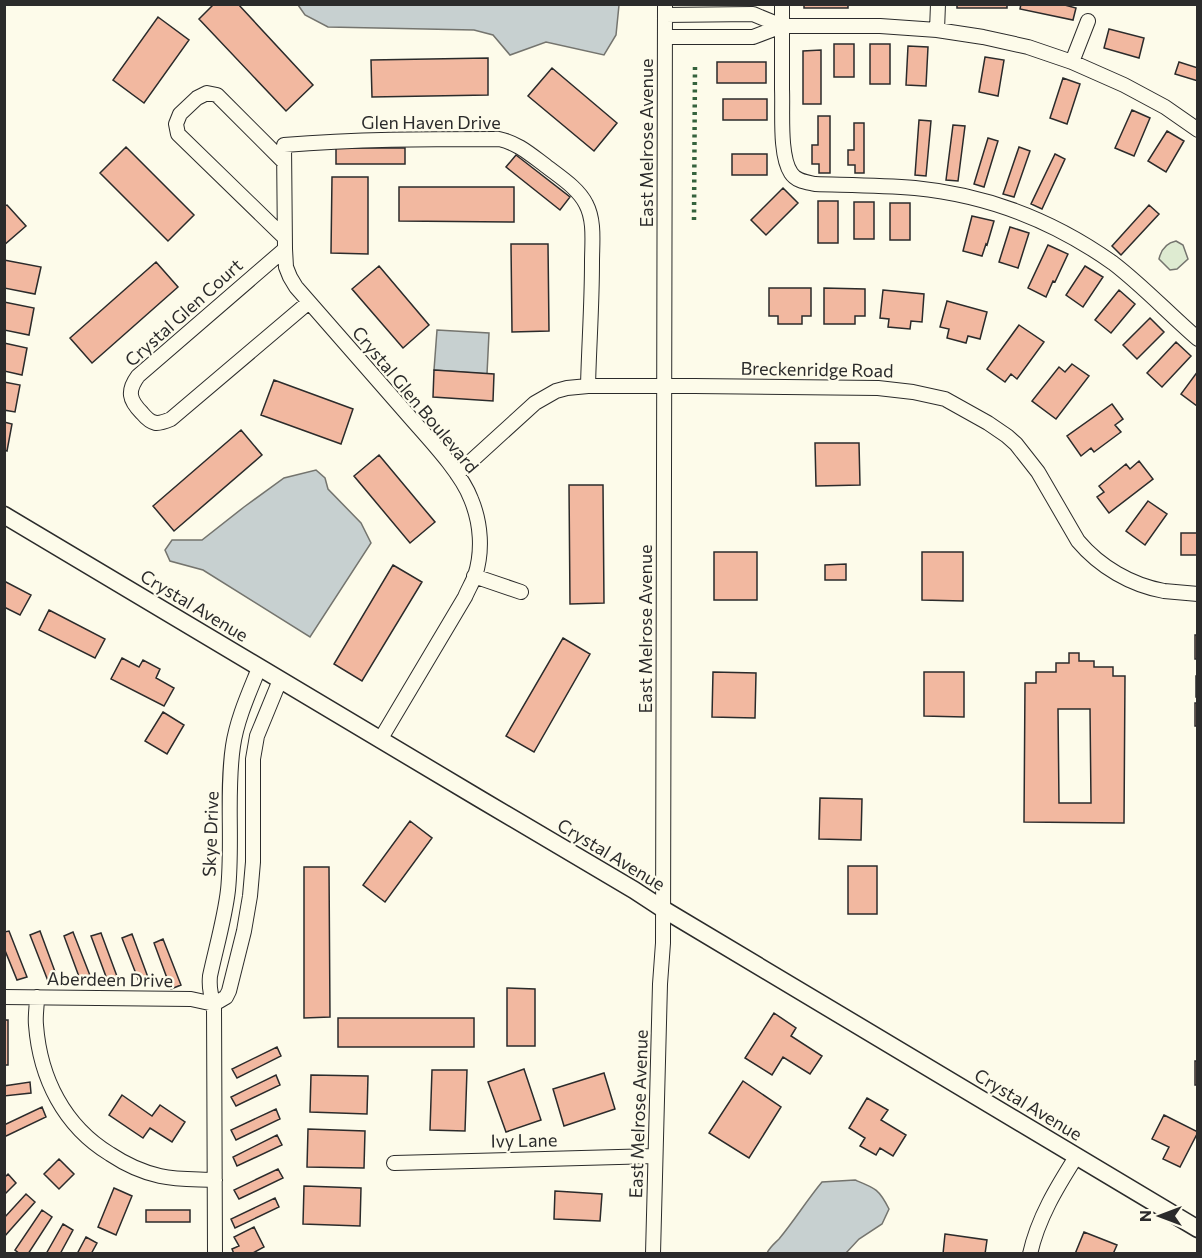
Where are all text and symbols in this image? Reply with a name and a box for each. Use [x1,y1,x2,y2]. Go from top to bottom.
street label: East Melrose Avenue [635,59,657,227]
street label: Glen Haven Drive [361,111,501,133]
street label: Crystal Glen Court [120,254,247,371]
street label: Crystal Glen Boulevard [348,322,484,477]
street label: Breckenridge Road [740,357,894,381]
street label: East Melrose Avenue [634,545,656,713]
street label: Crystal Avenue [137,564,252,646]
street label: Skye Drive [198,791,222,877]
street label: Crystal Avenue [554,813,669,895]
street label: Aberdeen Drive [47,967,173,991]
street label: East Melrose Avenue [624,1029,652,1199]
street label: Crystal Avenue [971,1063,1086,1145]
street label: Ivy Lane [491,1128,557,1152]
north arrow [1130,1186,1190,1246]
text: N [1135,1210,1154,1222]

